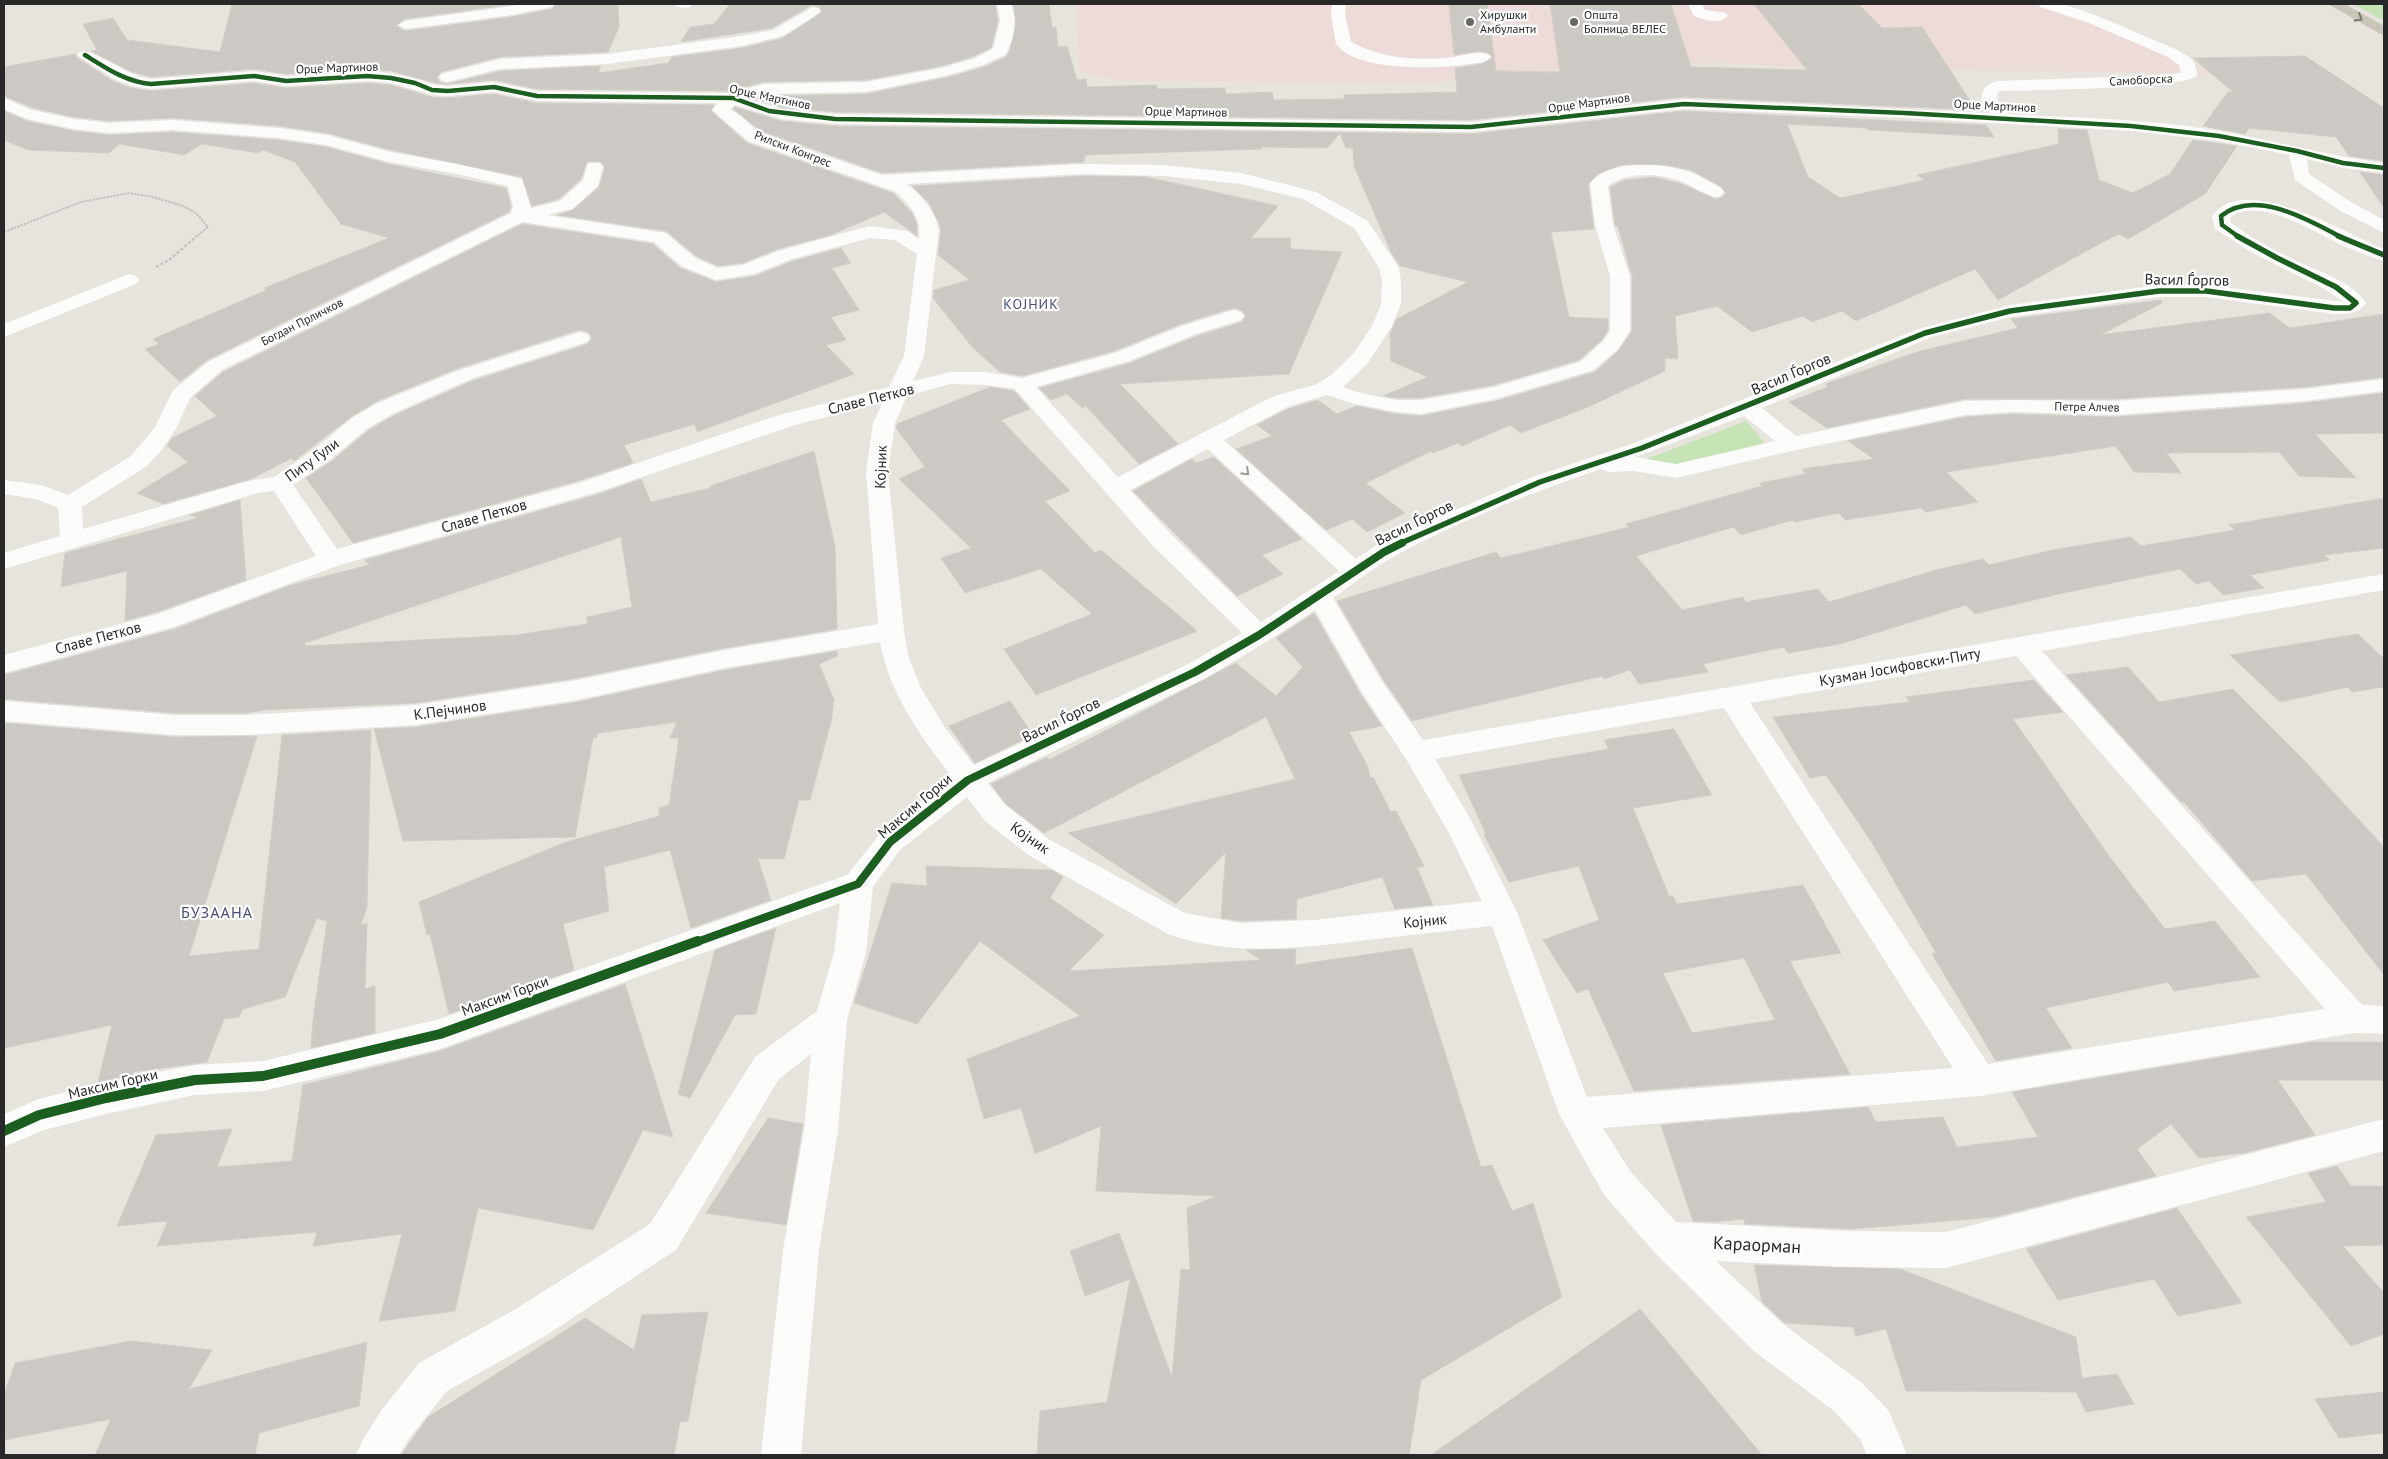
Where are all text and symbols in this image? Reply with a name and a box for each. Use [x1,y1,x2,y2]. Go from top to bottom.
place label: Хирушки Амбуланти [1480,7,1536,36]
place label: Општа Болница ВЕЛЕС [1584,7,1666,36]
one-way arrow [2354,12,2363,22]
marker: Хирушки Амбуланти [1464,16,1476,28]
marker: Општа Болница ВЕЛЕС [1568,16,1580,28]
street label: Орце Мартинов [295,59,379,76]
street label: Самоборска [2109,70,2173,89]
street label: Орце Мартинов [728,81,812,112]
street label: Орце Мартинов [1547,89,1631,116]
street label: Орце Мартинов [1953,96,2037,115]
street label: Орце Мартинов [1145,103,1227,120]
street label: Рилски Конгрес [752,127,834,170]
street label: Васил Ѓоргов [2145,269,2230,290]
street label: Богдан Прличков [258,294,345,349]
district label: КОЈНИК [1003,295,1059,313]
street label: Васил Ѓоргов [1748,348,1833,399]
street label: Славе Петков [826,379,916,418]
street label: Петре Алчев [2054,398,2120,415]
street label: Питу Гули [281,434,342,486]
street label: Којник [870,444,891,489]
one-way arrow [1240,466,1249,475]
street label: Славе Петков [439,494,529,537]
street label: Васил Ѓоргов [1372,495,1456,550]
street label: Славе Петков [53,617,143,658]
street label: Кузман Јосифовски-Питу [1818,643,1982,690]
street label: Васил Ѓоргов [1019,692,1103,747]
street label: К.Пејчинов [412,695,487,724]
street label: Максим Горки [874,769,956,842]
street label: Којник [1007,817,1054,858]
district label: БУЗААНА [181,902,253,922]
street label: Којник [1402,909,1448,932]
street label: Максим Горки [459,971,551,1020]
street label: Максим Горки [66,1064,160,1103]
street label: Караорман [1712,1231,1802,1258]

